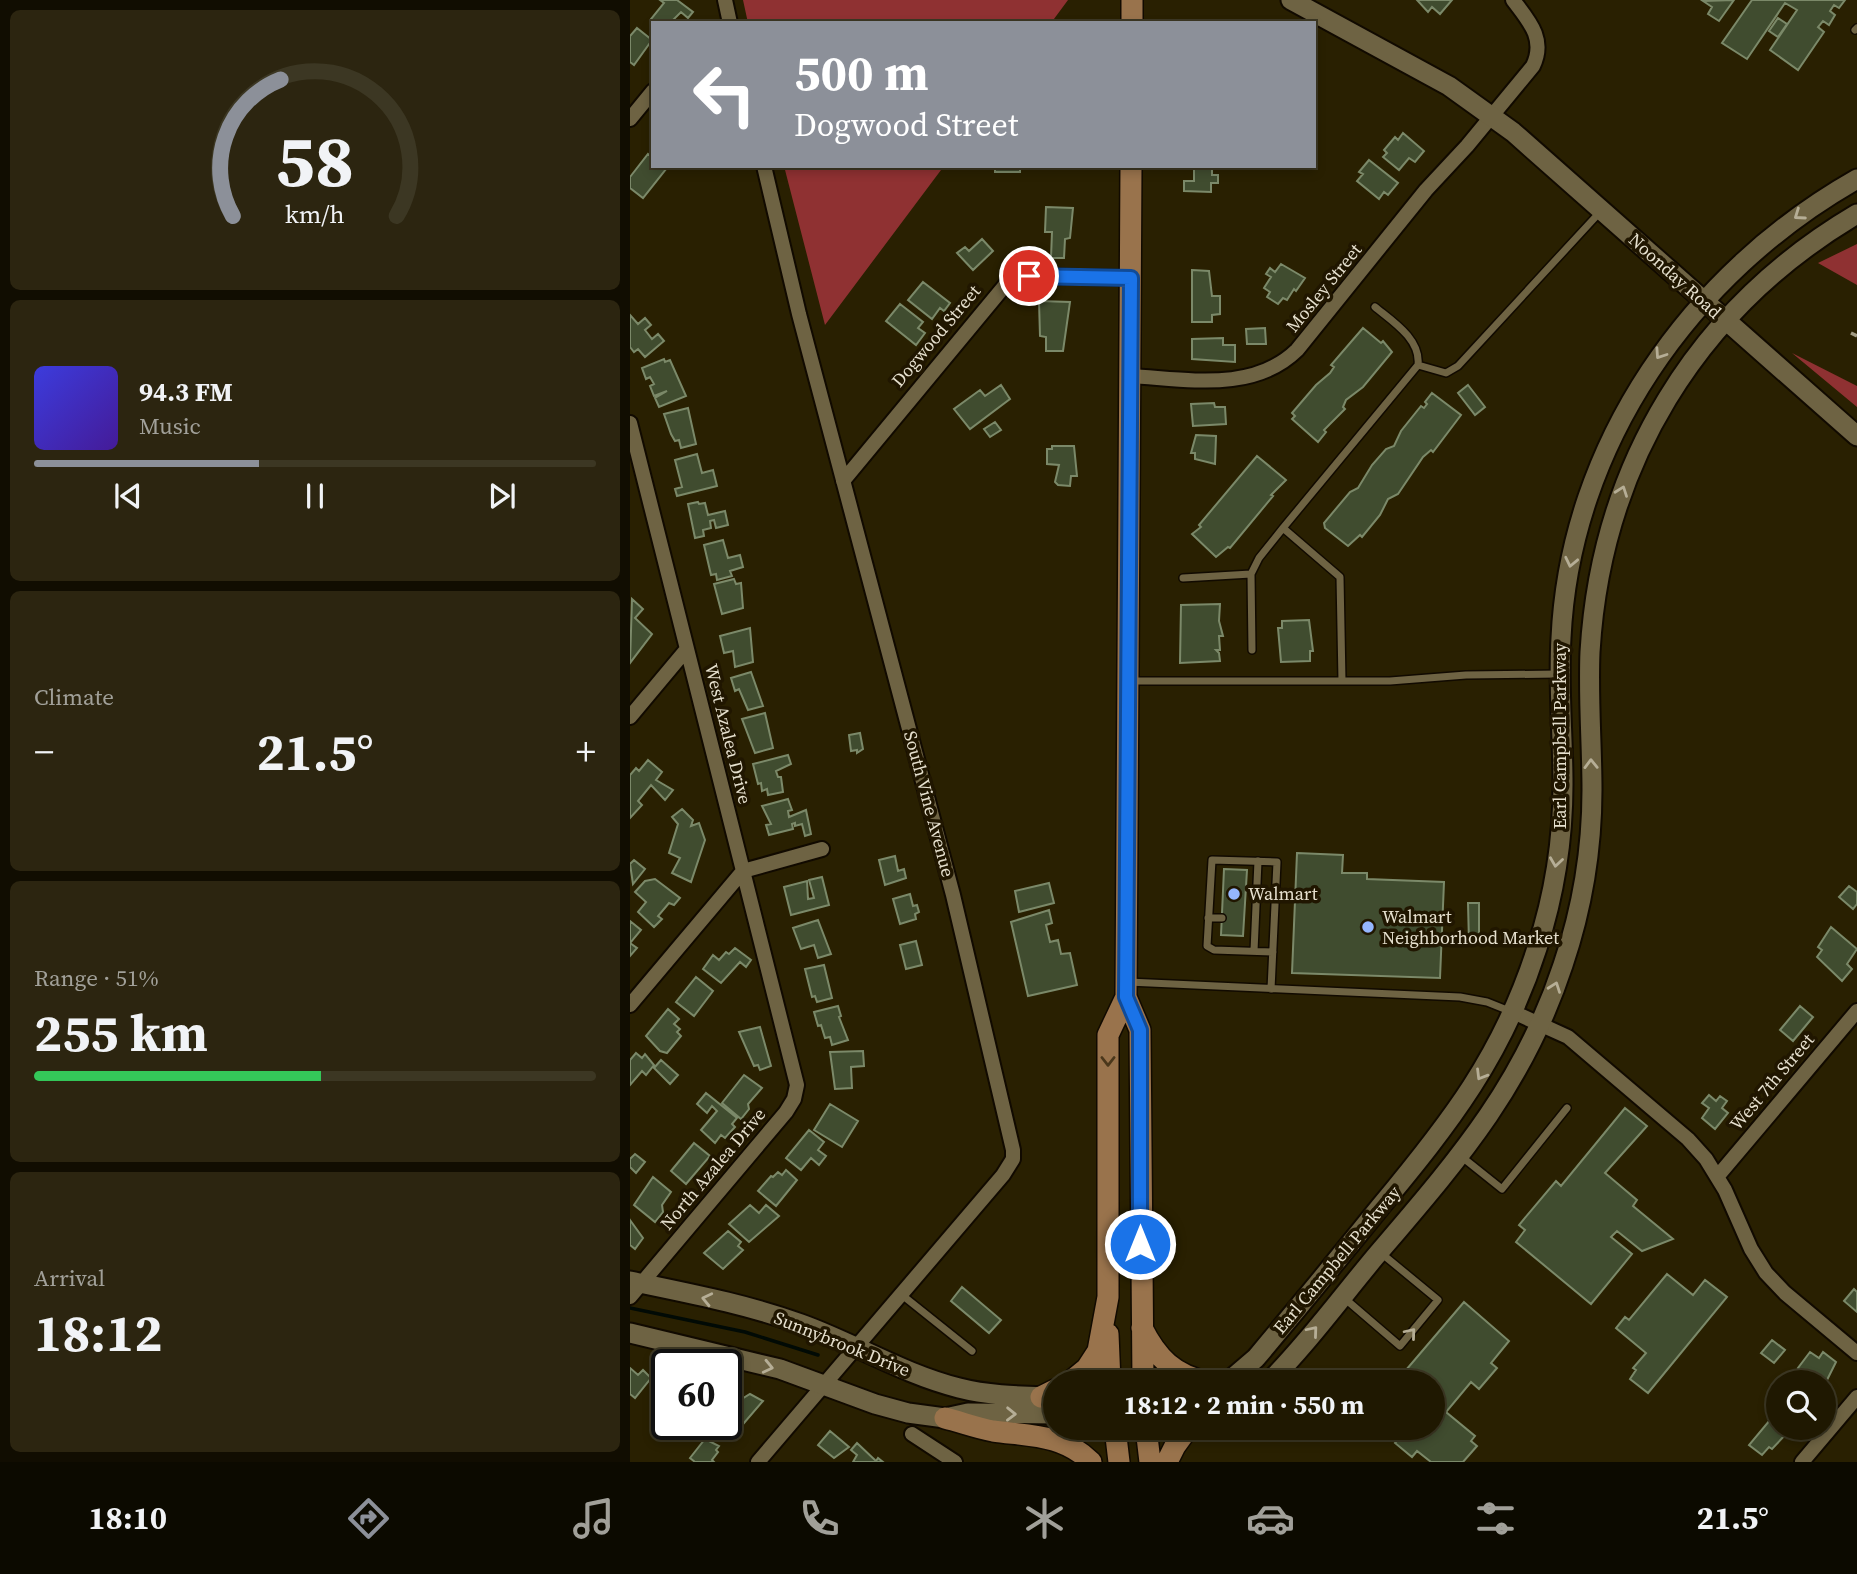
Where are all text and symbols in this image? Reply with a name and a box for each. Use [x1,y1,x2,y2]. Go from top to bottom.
text: 500 m [794,39,929,106]
icon: left [679,49,770,140]
text: Dogwood Street [794,103,1018,147]
text: 58 [276,112,354,211]
text: km/h [285,197,345,231]
one-way arrow [1794,207,1807,220]
street label: Noonday Road [1624,227,1727,324]
street label: Mosley Street [1280,238,1367,337]
pin [999,246,1059,306]
icon: arrive [1010,257,1048,295]
street label: Dogwood Street [885,279,986,392]
one-way arrow [1655,347,1668,360]
text: 94.3 FM [139,374,233,410]
text: Music [139,410,201,442]
icon: previous [109,477,147,515]
icon: pause [296,477,334,515]
icon: next [483,477,521,515]
one-way arrow [1614,486,1628,498]
one-way arrow [1565,556,1580,568]
street label: Earl Campbell Parkway [1547,642,1572,829]
street label: West Azalea Drive [699,661,758,807]
text: Climate [34,681,114,713]
text: 21.5° [256,716,374,787]
text: − [34,726,54,778]
text: + [576,726,596,778]
street label: South Vine Avenue [898,728,961,880]
one-way arrow [1584,758,1599,769]
one-way arrow [1549,856,1564,868]
place label: Walmart [1248,881,1318,906]
marker: Walmart [1226,886,1242,902]
place label: Walmart Neighborhood Market [1382,904,1559,950]
marker: Walmart Neighborhood Market [1360,919,1376,935]
text: Range · 51% [34,962,159,994]
one-way arrow [1547,982,1561,994]
text: 255 km [34,997,208,1068]
street label: West 7th Street [1724,1028,1820,1135]
one-way arrow [1100,1057,1116,1067]
one-way arrow [1477,1067,1490,1080]
street label: North Azalea Drive [654,1102,771,1235]
street label: Earl Campbell Parkway [1267,1180,1407,1339]
position arrow [1103,1207,1177,1281]
text: Arrival [34,1262,105,1294]
one-way arrow [701,1292,713,1307]
text: 18:12 [34,1297,162,1368]
street label: Sunnybrook Drive [771,1305,914,1382]
one-way arrow [1305,1326,1317,1339]
one-way arrow [1402,1329,1415,1341]
speed limit sign: 60 [651,1349,742,1440]
one-way arrow [762,1358,774,1373]
map controls [1766,1370,1836,1440]
button: search [1766,1370,1836,1440]
text: 18:12 · 2 min · 550 m [1124,1387,1364,1423]
one-way arrow [1007,1406,1017,1422]
icon: directions [344,1494,393,1543]
icon: music [569,1494,618,1543]
icon: phone [795,1494,844,1543]
icon: climate [1020,1494,1069,1543]
icon: car [1246,1494,1295,1543]
icon: filters [1471,1494,1520,1543]
text: 18:10 [88,1496,167,1540]
text: 21.5° [1697,1496,1769,1540]

